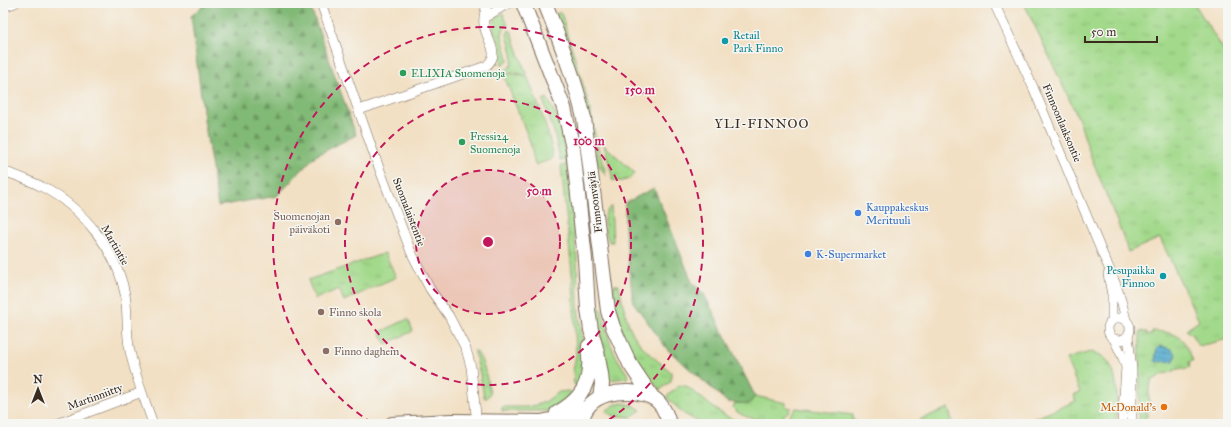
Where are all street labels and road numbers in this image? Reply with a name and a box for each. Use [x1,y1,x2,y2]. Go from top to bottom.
street label: Finnoonlaaksontie [1040,82,1084,164]
street label: Finnoonväylä [585,170,605,233]
street label: Suomalaistentie [390,176,428,248]
street label: Martintie [98,223,132,268]
street label: Martinniitty [66,381,125,413]

